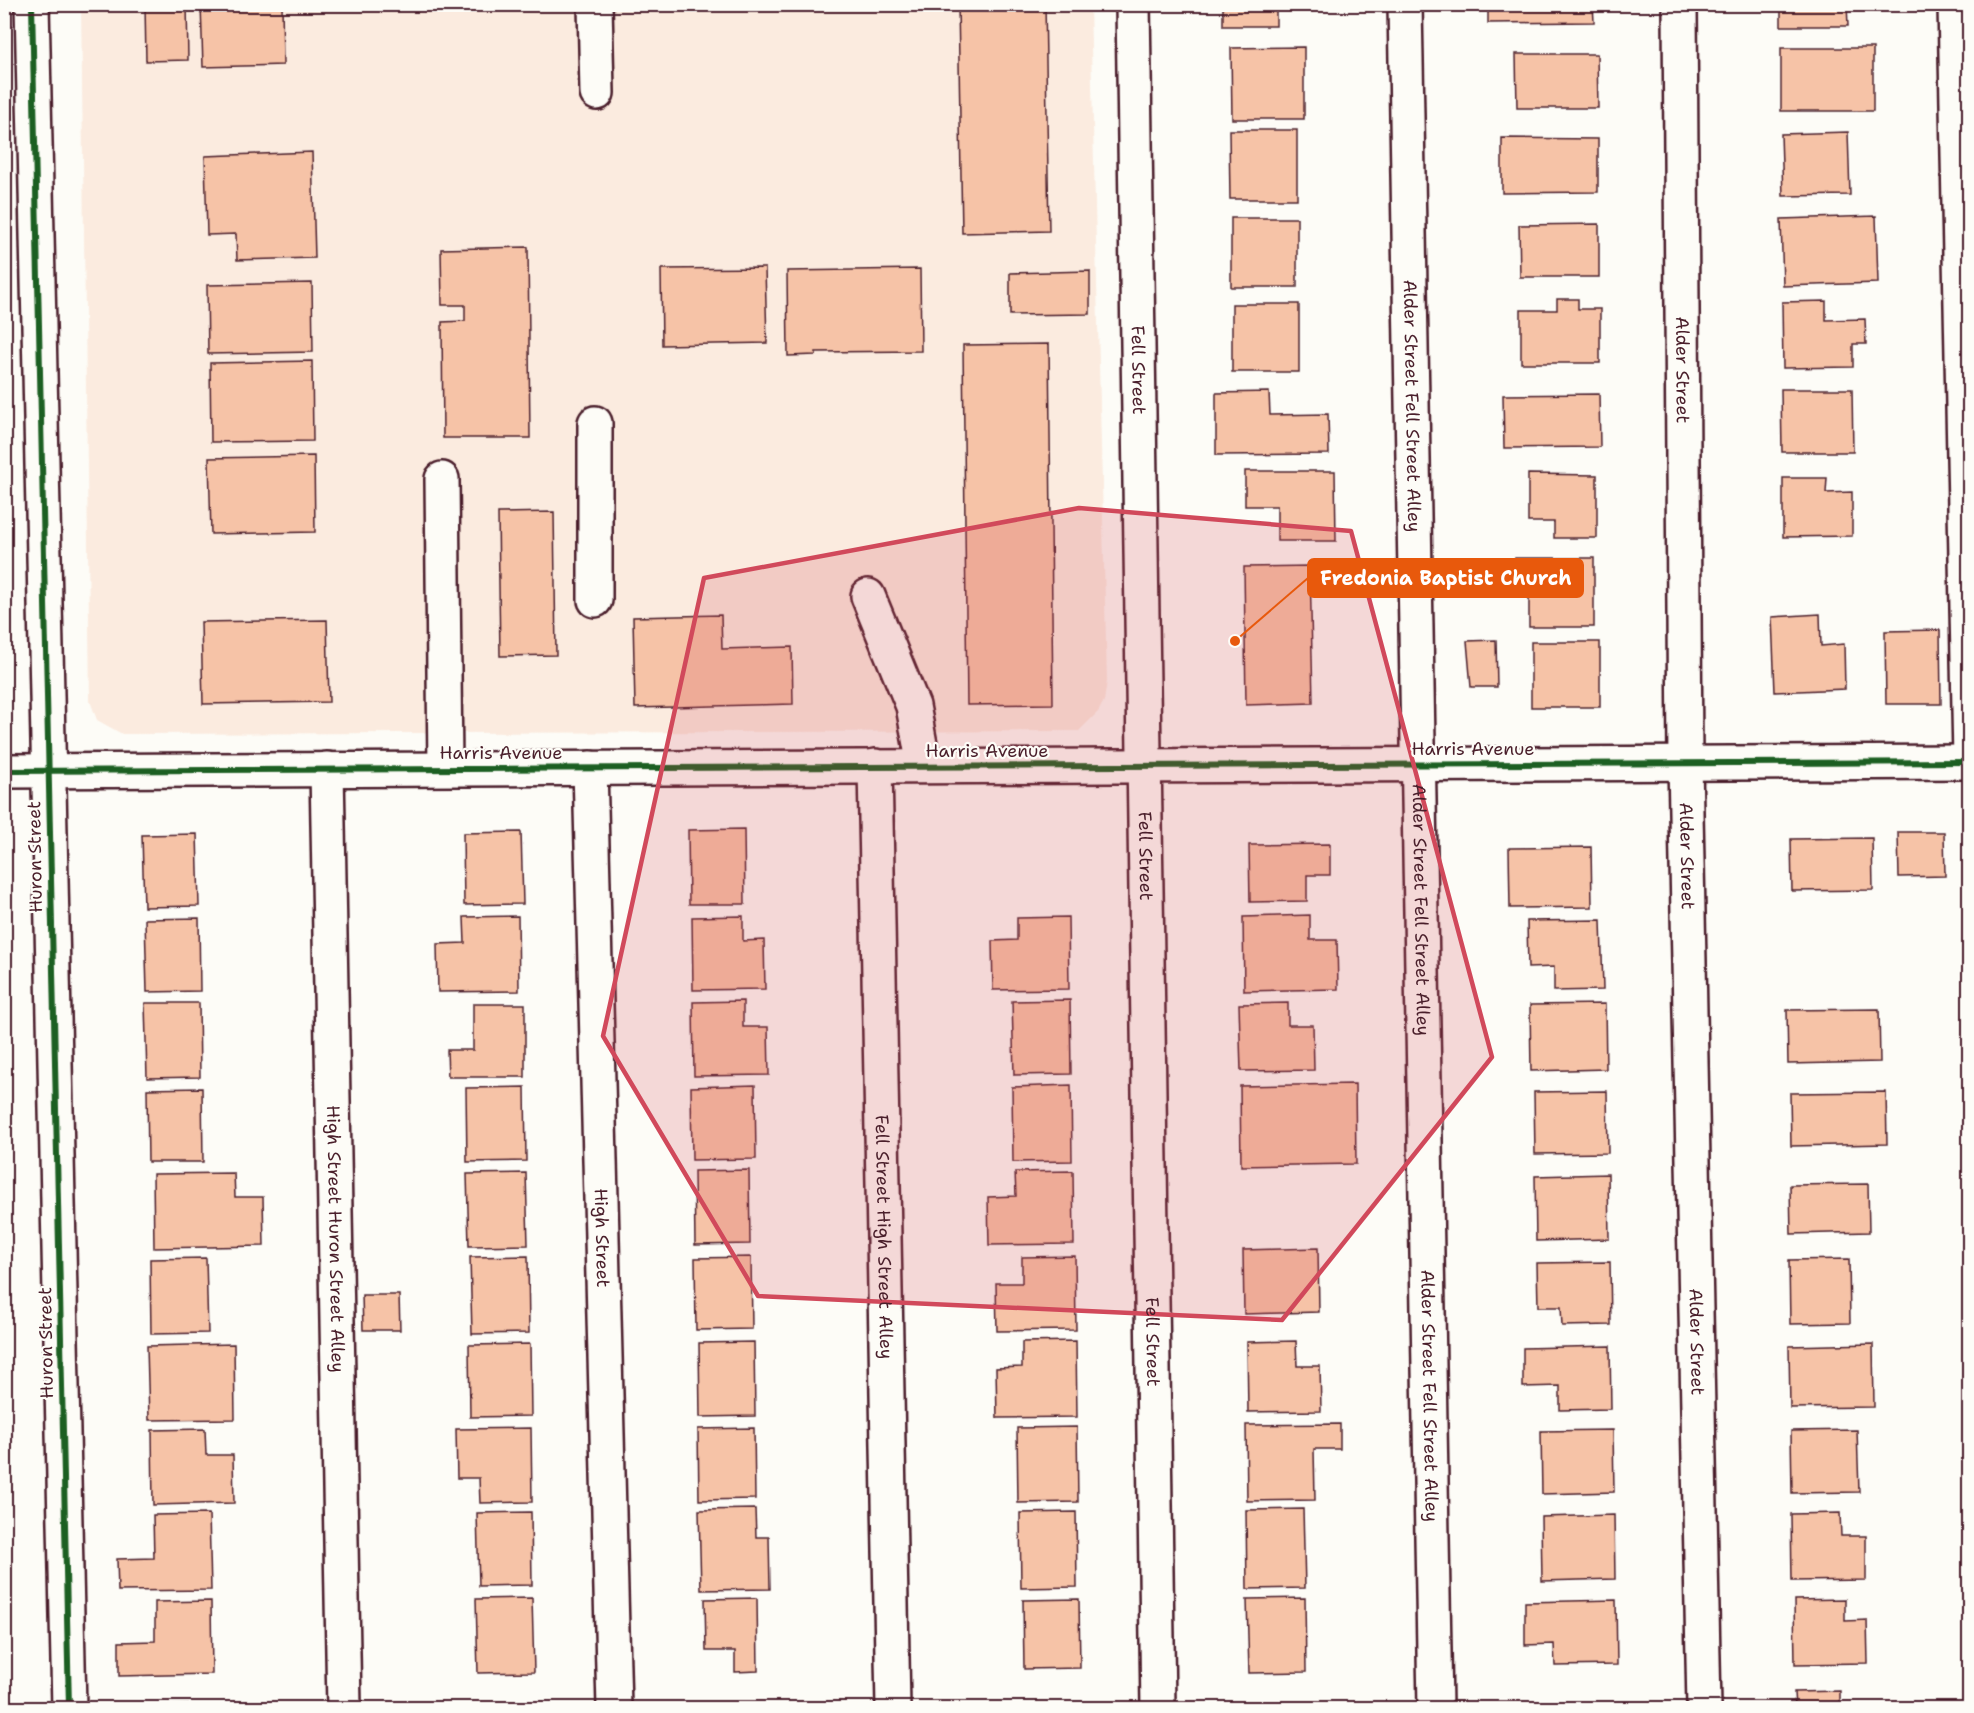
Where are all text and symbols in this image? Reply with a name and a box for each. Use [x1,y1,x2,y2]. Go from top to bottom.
street label: Alder Street Fell Street Alley [1398,279,1426,532]
street label: Alder Street [1670,316,1695,424]
street label: Fell Street [1126,325,1151,415]
callout: Fredonia Baptist Church [1308,559,1583,597]
text: Fredonia Baptist Church [1320,565,1572,591]
street label: Harris Avenue [1411,737,1535,761]
street label: Harris Avenue [925,739,1049,763]
street label: Harris Avenue [439,741,563,765]
street label: Alder Street Fell Street Alley [1407,783,1435,1036]
street label: Huron Street [22,801,48,913]
street label: Alder Street [1674,802,1700,910]
street label: Fell Street [1133,811,1158,901]
street label: High Street Huron Street Alley [321,1105,350,1373]
street label: Fell Street High Street Alley [870,1114,898,1360]
street label: High Street [589,1188,615,1288]
street label: Alder Street Fell Street Alley [1415,1269,1444,1522]
street label: Huron Street [33,1287,59,1399]
street label: Alder Street [1684,1288,1710,1396]
street label: Fell Street [1140,1297,1165,1387]

